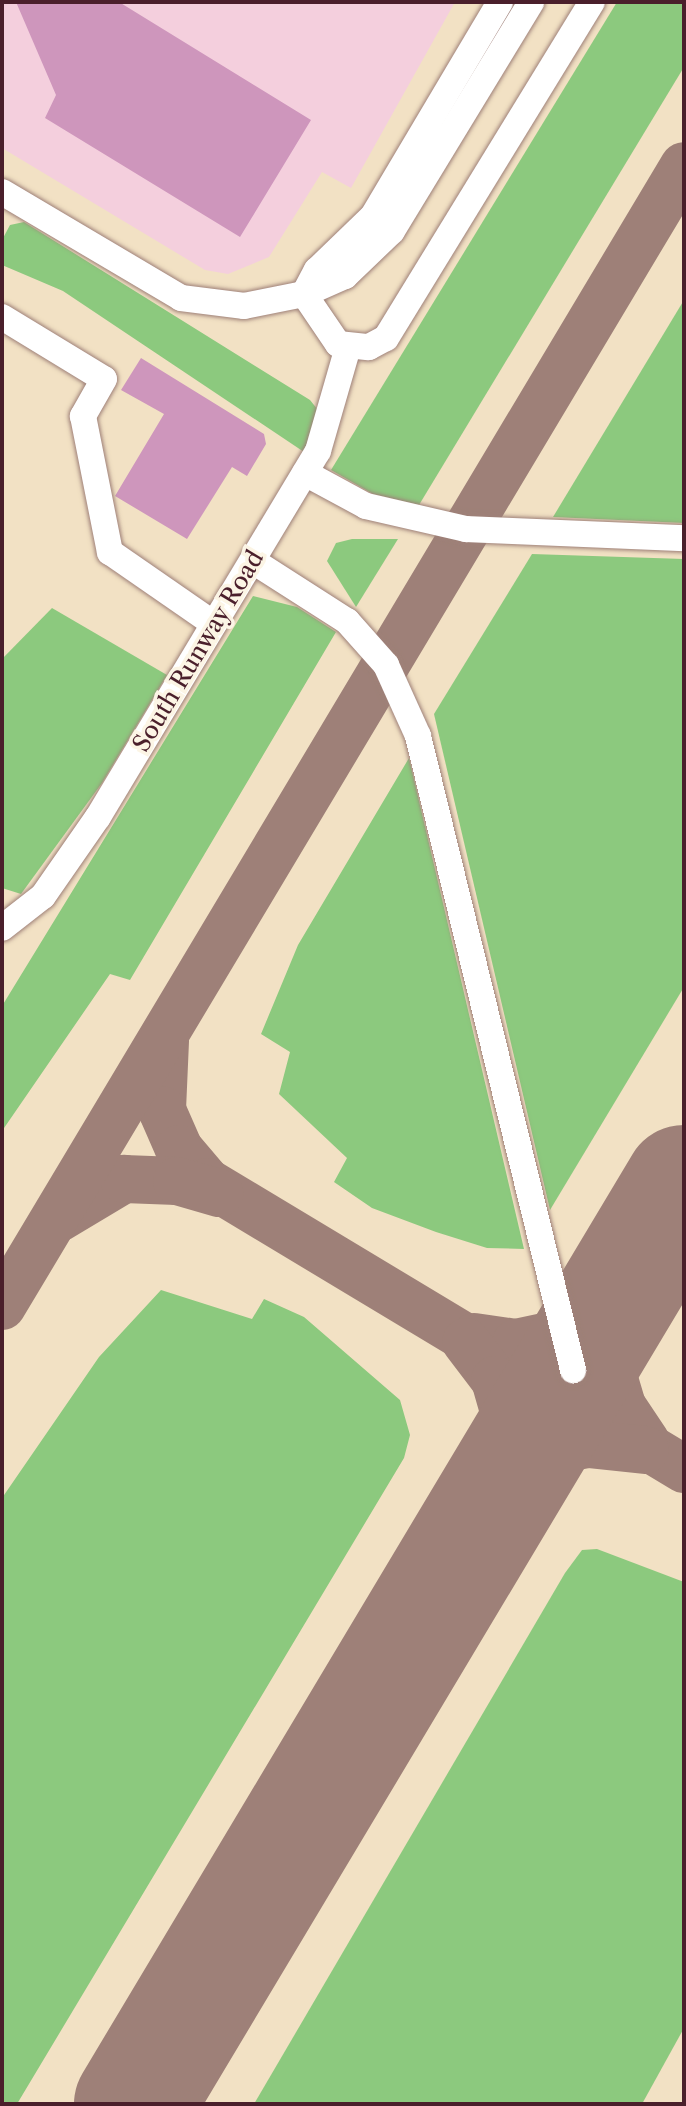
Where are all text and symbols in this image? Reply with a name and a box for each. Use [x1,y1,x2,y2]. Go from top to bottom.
street label: South Runway Road [126,545,270,757]

